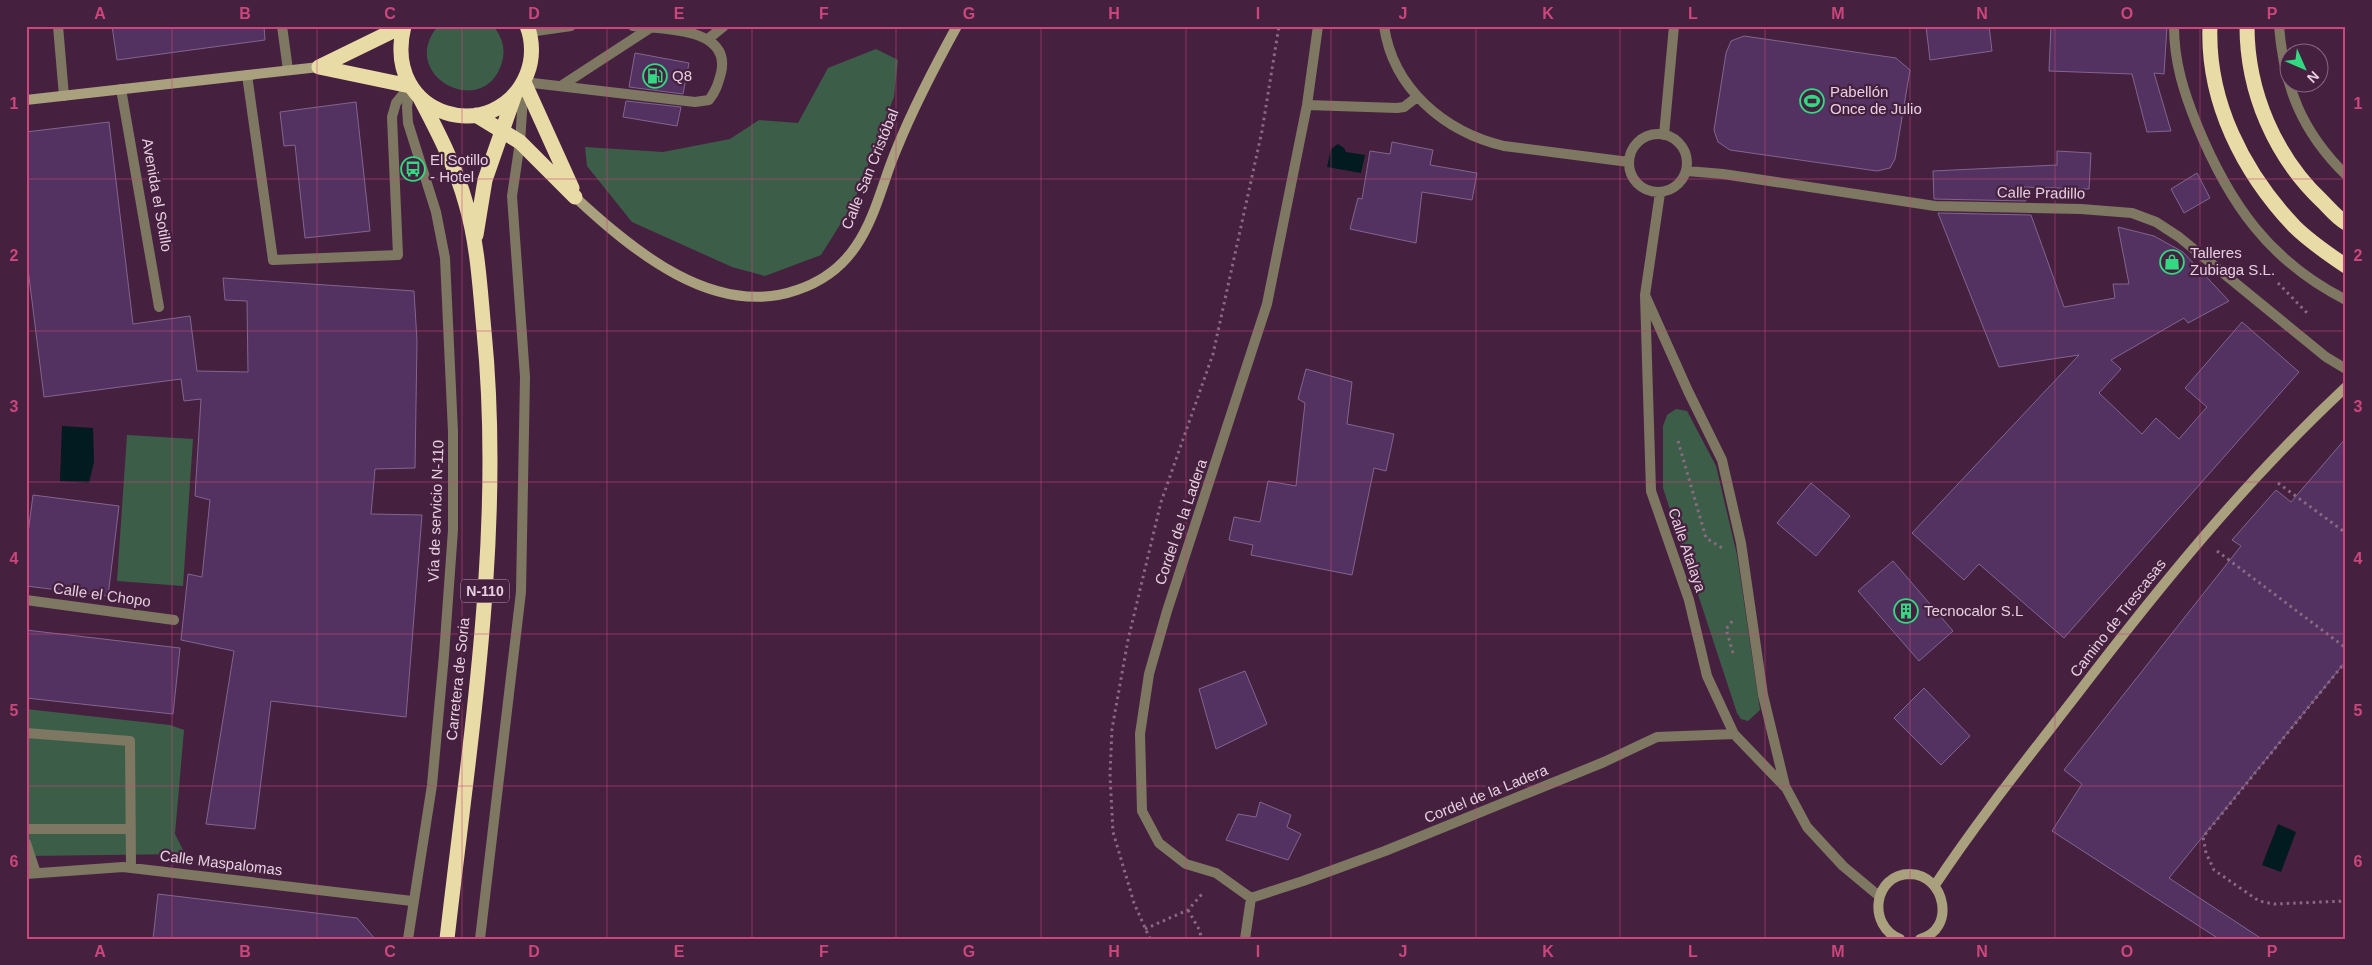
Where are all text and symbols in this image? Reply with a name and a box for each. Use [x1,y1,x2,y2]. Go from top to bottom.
text: A [94,5,106,22]
text: B [239,5,251,22]
text: C [384,5,396,22]
text: D [528,5,540,22]
text: E [674,5,685,22]
text: F [819,5,829,22]
text: G [963,5,975,22]
text: H [1108,5,1120,22]
text: I [1256,5,1260,22]
text: J [1399,5,1407,22]
text: K [1542,5,1554,22]
text: L [1688,5,1698,22]
text: M [1831,5,1845,22]
text: N [1976,5,1988,22]
text: O [2121,5,2133,22]
text: P [2267,5,2278,22]
north arrow [2280,42,2330,92]
fuel station icon: Q8 [642,63,668,89]
place label: Q8 [672,67,692,84]
text: N [2304,68,2322,86]
place label: Pabellón Once de Julio [1830,83,1922,117]
sports icon: Pabellón Once de Julio [1799,88,1825,114]
text: 1 [10,95,19,112]
text: 1 [2354,95,2363,112]
street label: Calle San Cristóbal [838,106,901,232]
street label: Avenida el Sotillo [139,137,176,253]
place label: El Sotillo - Hotel [430,151,488,185]
bus stop icon: El Sotillo - Hotel [400,156,426,182]
street label: Calle Pradillo [1997,183,2085,202]
place label: Talleres Zubiaga S.L. [2190,244,2275,278]
text: 2 [10,247,19,264]
text: 2 [2354,247,2363,264]
shop icon: Talleres Zubiaga S.L. [2159,249,2185,275]
text: 3 [10,398,19,415]
text: 3 [2354,398,2363,415]
street label: Vía de servicio N-110 [425,440,446,582]
street label: Cordel de la Ladera [1151,456,1210,587]
street label: Calle Atalaya [1665,506,1710,595]
text: 4 [10,550,19,567]
text: 4 [2354,550,2363,567]
street label: Camino de Trescasas [2066,555,2169,680]
street label: Calle el Chopo [52,579,152,610]
road number: N-110 [461,580,509,602]
building icon: Tecnocalor S.L [1893,598,1919,624]
place label: Tecnocalor S.L [1924,602,2023,619]
street label: Carretera de Soria [443,616,472,741]
text: 5 [10,702,19,719]
text: 5 [2354,702,2363,719]
street label: Cordel de la Ladera [1422,761,1551,826]
street label: Calle Maspalomas [159,847,283,878]
text: 6 [10,853,19,870]
text: 6 [2354,853,2363,870]
text: A [94,943,106,960]
text: B [239,943,251,960]
text: C [384,943,396,960]
text: D [528,943,540,960]
text: E [674,943,685,960]
text: F [819,943,829,960]
text: G [963,943,975,960]
text: H [1108,943,1120,960]
text: I [1256,943,1260,960]
text: J [1399,943,1407,960]
text: K [1542,943,1554,960]
text: L [1688,943,1698,960]
text: M [1831,943,1845,960]
text: N [1976,943,1988,960]
text: O [2121,943,2133,960]
text: P [2267,943,2278,960]

